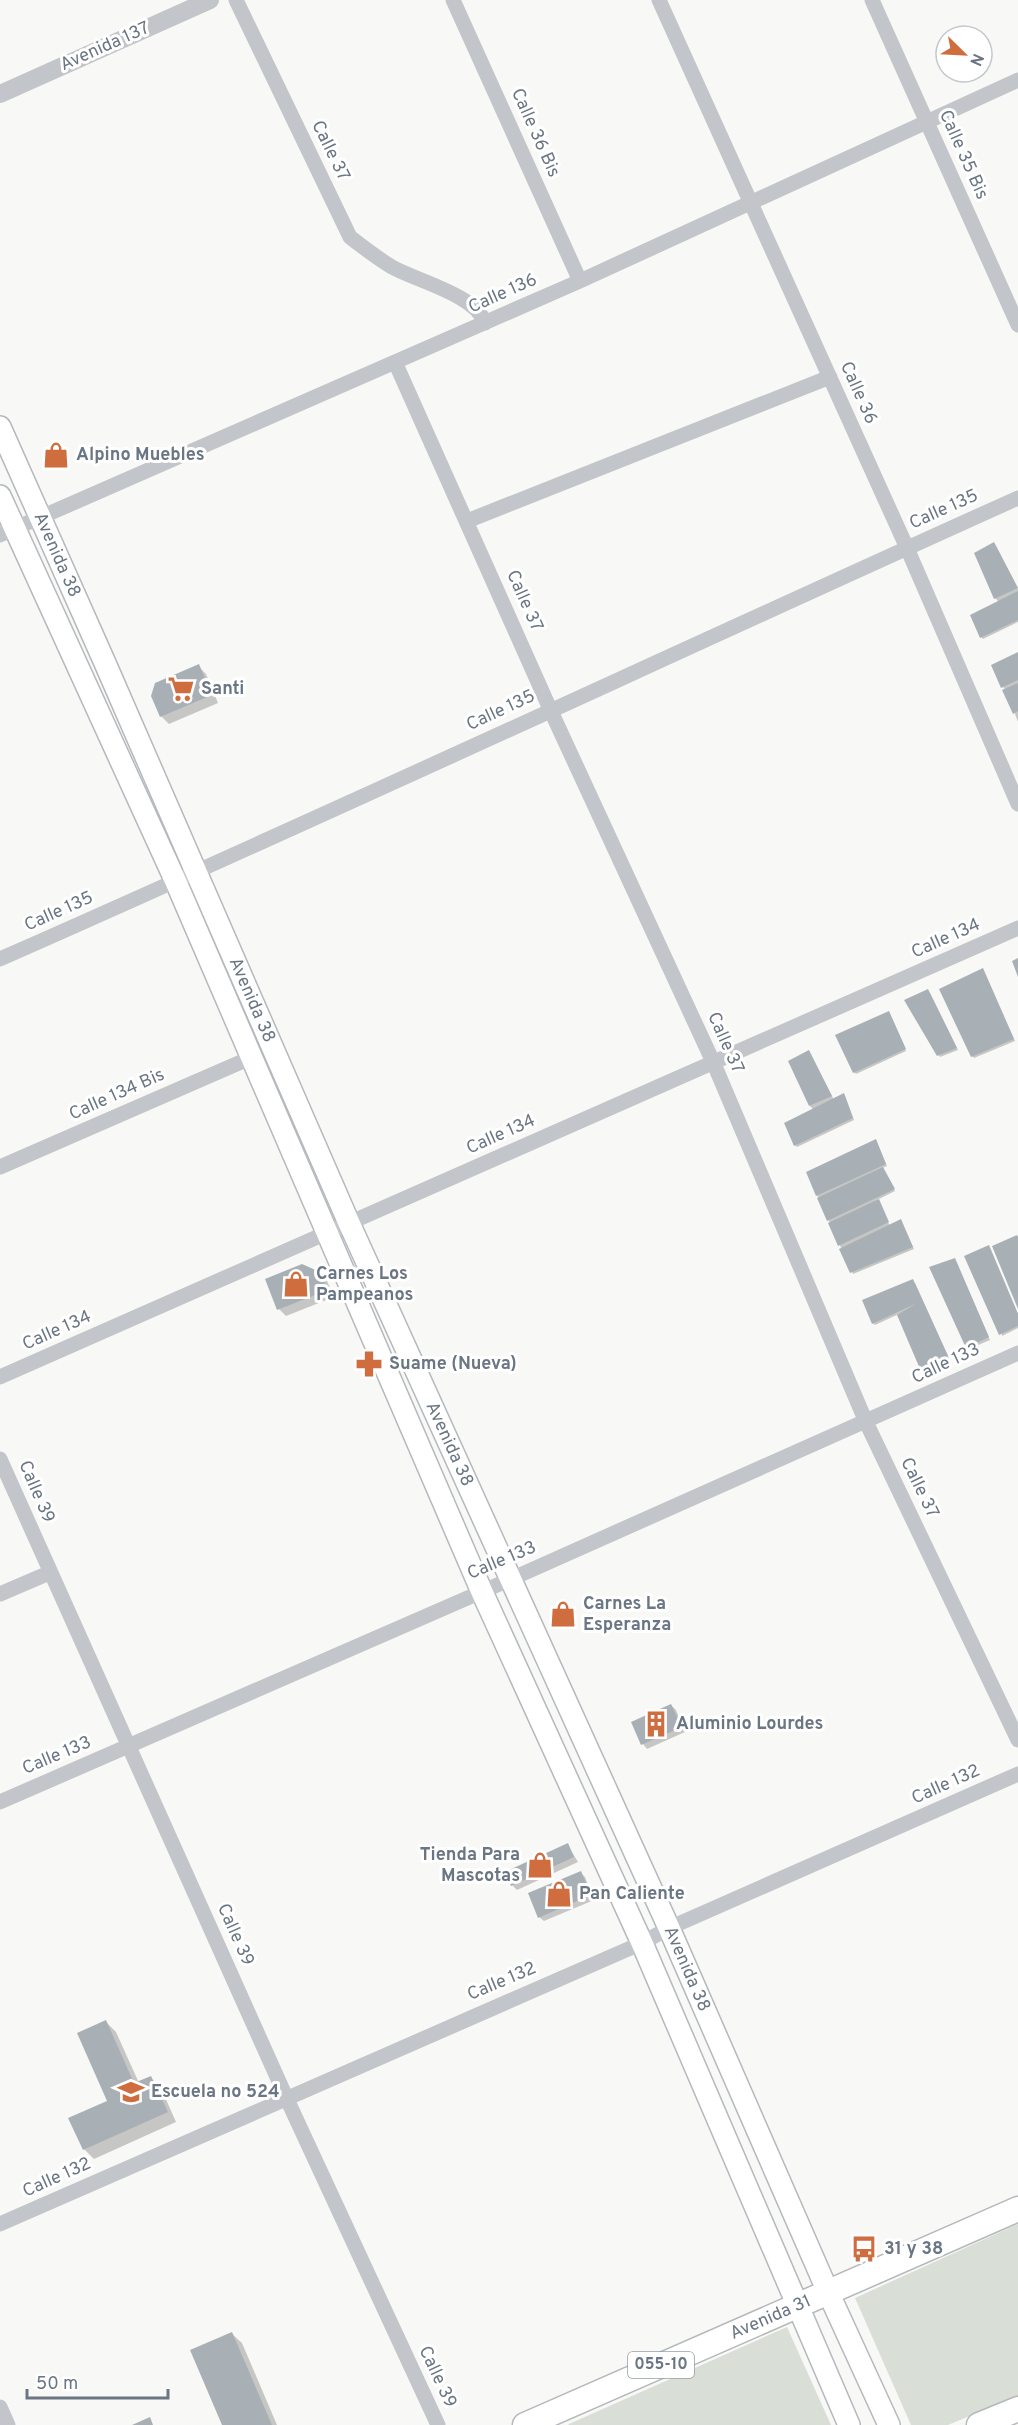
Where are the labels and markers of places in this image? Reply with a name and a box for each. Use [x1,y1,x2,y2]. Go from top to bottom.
shop icon: Alpino Muebles [41,440,71,470]
place label: Alpino Muebles [76,444,205,467]
supermarket icon: Santi [166,674,196,704]
place label: Santi [201,678,244,701]
place label: Carnes Los Pampeanos [316,1263,413,1307]
shop icon: Carnes Los Pampeanos [281,1269,311,1299]
pharmacy icon: Suame (Nueva) [354,1349,384,1379]
place label: Suame (Nueva) [389,1353,517,1376]
place label: Carnes La Esperanza [583,1593,671,1637]
shop icon: Carnes La Esperanza [548,1599,578,1629]
building icon: Aluminio Lourdes [641,1709,671,1739]
place label: Aluminio Lourdes [676,1713,823,1736]
place label: Tienda Para Mascotas [420,1844,520,1888]
shop icon: Tienda Para Mascotas [525,1850,555,1880]
shop icon: Pan Caliente [544,1879,574,1909]
place label: Pan Caliente [579,1883,685,1906]
school or university icon: Escuela no 524 [116,2077,146,2107]
place label: Escuela no 524 [151,2081,280,2104]
bus stop icon: 31 y 38 [849,2234,879,2264]
place label: 31 y 38 [884,2238,943,2261]

